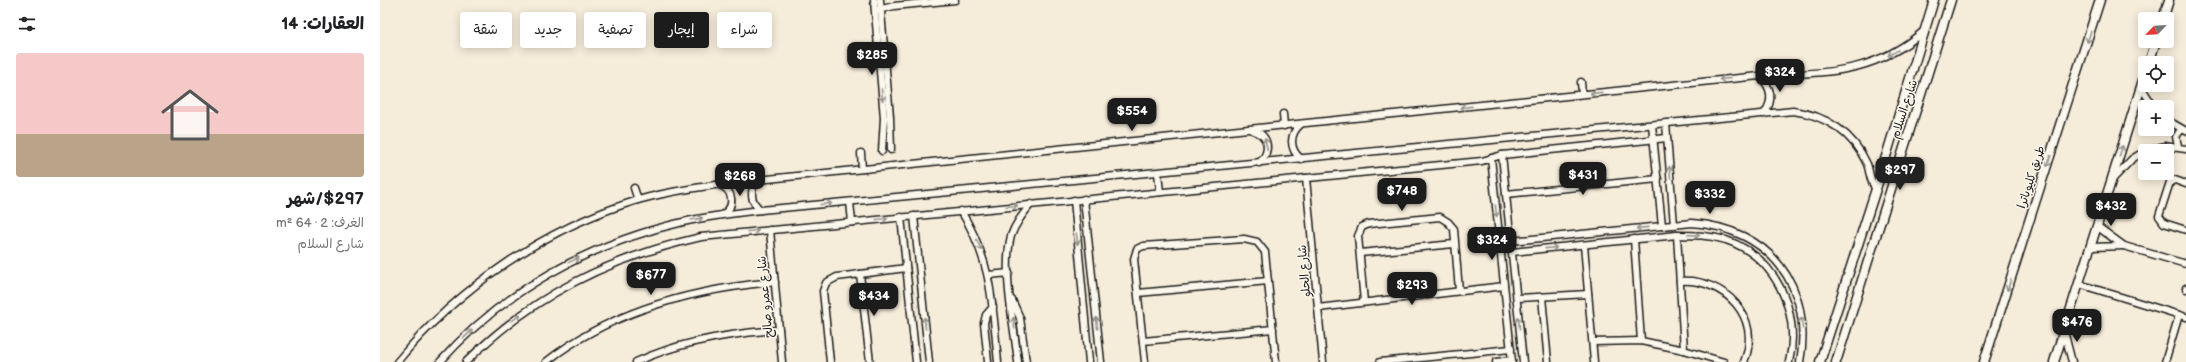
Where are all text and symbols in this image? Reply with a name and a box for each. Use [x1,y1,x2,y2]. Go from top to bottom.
chip: شقة [460,12,512,48]
chip: جديد [520,12,576,48]
chip: تصفية [584,12,646,48]
chip: إيجار [654,12,709,48]
chip: شراء [717,12,772,48]
north arrow [2138,12,2174,48]
map controls [2138,12,2174,180]
icon: filters [16,13,38,35]
text: العقارات: 14 [281,14,364,34]
one-way arrow [2084,31,2092,43]
pin: $285 [848,42,896,76]
text: $285 [856,47,888,63]
one-way arrow [1887,50,1899,57]
button: locate [2138,56,2174,92]
pin: $324 [1756,59,1804,93]
text: $324 [1764,64,1796,80]
one-way arrow [1719,76,1732,83]
street label: شارع السلام [1888,78,1922,141]
icon: home [154,79,226,151]
one-way arrow [879,88,886,101]
one-way arrow [1590,89,1603,97]
pin: $554 [1108,98,1156,132]
button: + [2138,100,2174,136]
text: $554 [1116,103,1148,119]
one-way arrow [1460,103,1473,110]
one-way arrow [1261,138,1269,151]
street label: طريق كليوباترا [2014,144,2049,210]
button: − [2138,144,2174,180]
one-way arrow [2118,145,2125,158]
one-way arrow [2044,155,2052,167]
pin: $297 [1876,157,1924,191]
pin: $431 [1559,162,1607,196]
text: $297 [1884,162,1916,178]
pin: $268 [716,163,764,197]
one-way arrow [1666,166,1673,179]
text: $431 [1568,167,1598,183]
text: $268 [724,168,756,184]
pin: $748 [1378,178,1426,212]
pin: $332 [1686,181,1734,215]
text: $748 [1386,183,1418,199]
text: $332 [1694,186,1726,202]
text: $297/شهر [287,189,364,209]
pin: $432 [2087,193,2135,227]
text: $432 [2095,198,2127,214]
one-way arrow [819,200,832,207]
one-way arrow [1005,203,1018,210]
one-way arrow [1493,204,1500,217]
text: الغرف: 2 · 64 m² [276,215,364,231]
one-way arrow [690,215,703,223]
one-way arrow [875,215,888,222]
one-way arrow [1636,224,1649,232]
one-way arrow [746,227,759,235]
pin: $324 [1468,227,1516,261]
one-way arrow [1687,231,1700,239]
one-way arrow [1074,232,1081,245]
text: $324 [1476,232,1508,248]
text: شارع السلام [298,236,364,252]
one-way arrow [976,239,984,251]
street label: شارع الحلو [1295,244,1315,299]
one-way arrow [1544,244,1557,252]
street label: شارع عمرو صالح [754,255,778,338]
one-way arrow [568,256,580,263]
pin: $677 [627,262,675,296]
text: $677 [636,267,666,283]
pin: $293 [1388,272,1436,306]
text: $293 [1396,277,1428,293]
one-way arrow [2005,278,2012,291]
pin: $434 [850,283,898,317]
text: $434 [858,288,890,304]
pin: $476 [2053,309,2101,343]
one-way arrow [510,313,521,322]
text: $476 [2061,314,2093,330]
one-way arrow [921,317,928,330]
one-way arrow [1010,317,1017,330]
one-way arrow [1093,317,1101,330]
one-way arrow [1516,317,1523,330]
one-way arrow [1798,317,1806,330]
one-way arrow [463,329,473,339]

